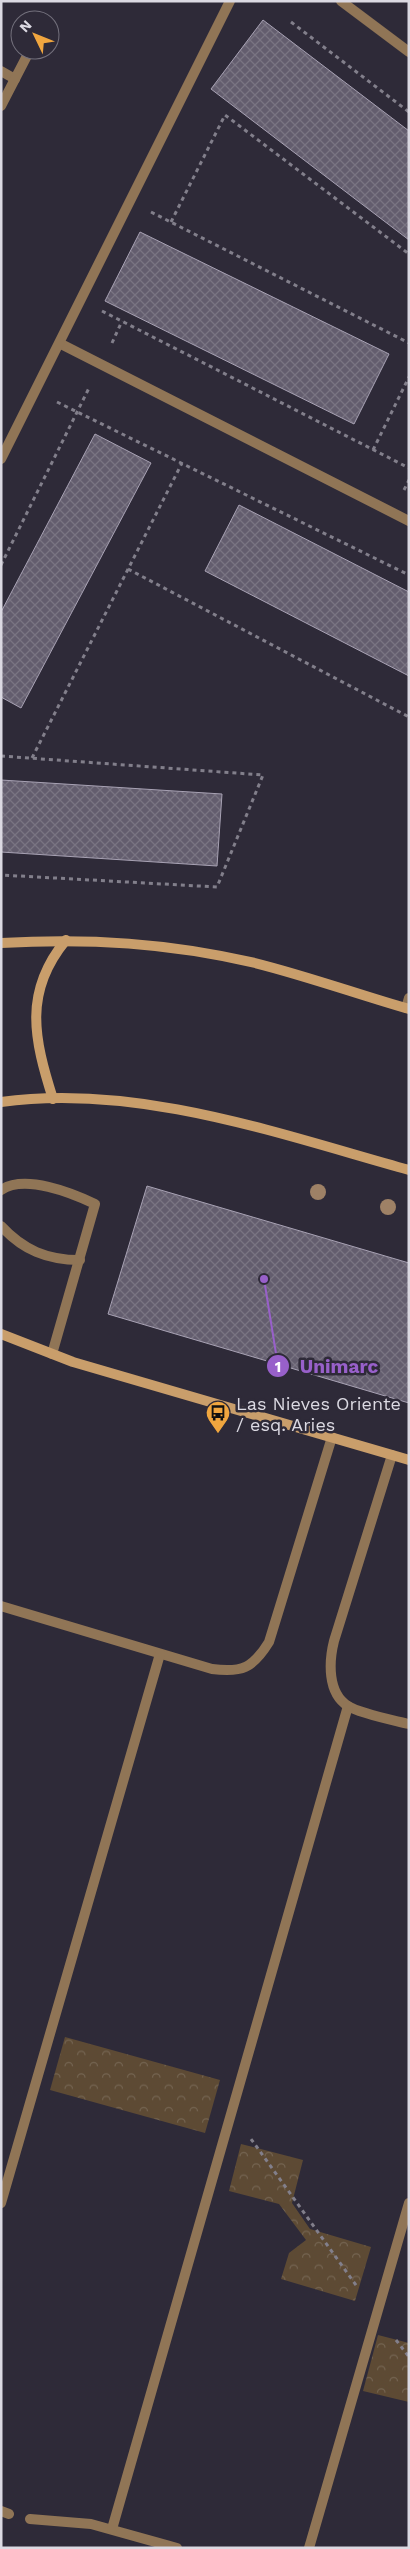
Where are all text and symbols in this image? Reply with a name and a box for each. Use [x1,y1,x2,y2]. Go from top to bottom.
north arrow [10,10,60,60]
text: N [16,17,35,35]
callout: Unimarc [265,1349,389,1383]
text: Unimarc [300,1355,378,1378]
text: 1 [275,1358,281,1376]
place label: Las Nieves Oriente / esq. Aries [236,1393,401,1435]
bus stop icon: Las Nieves Oriente / esq. Aries [205,1400,231,1434]

